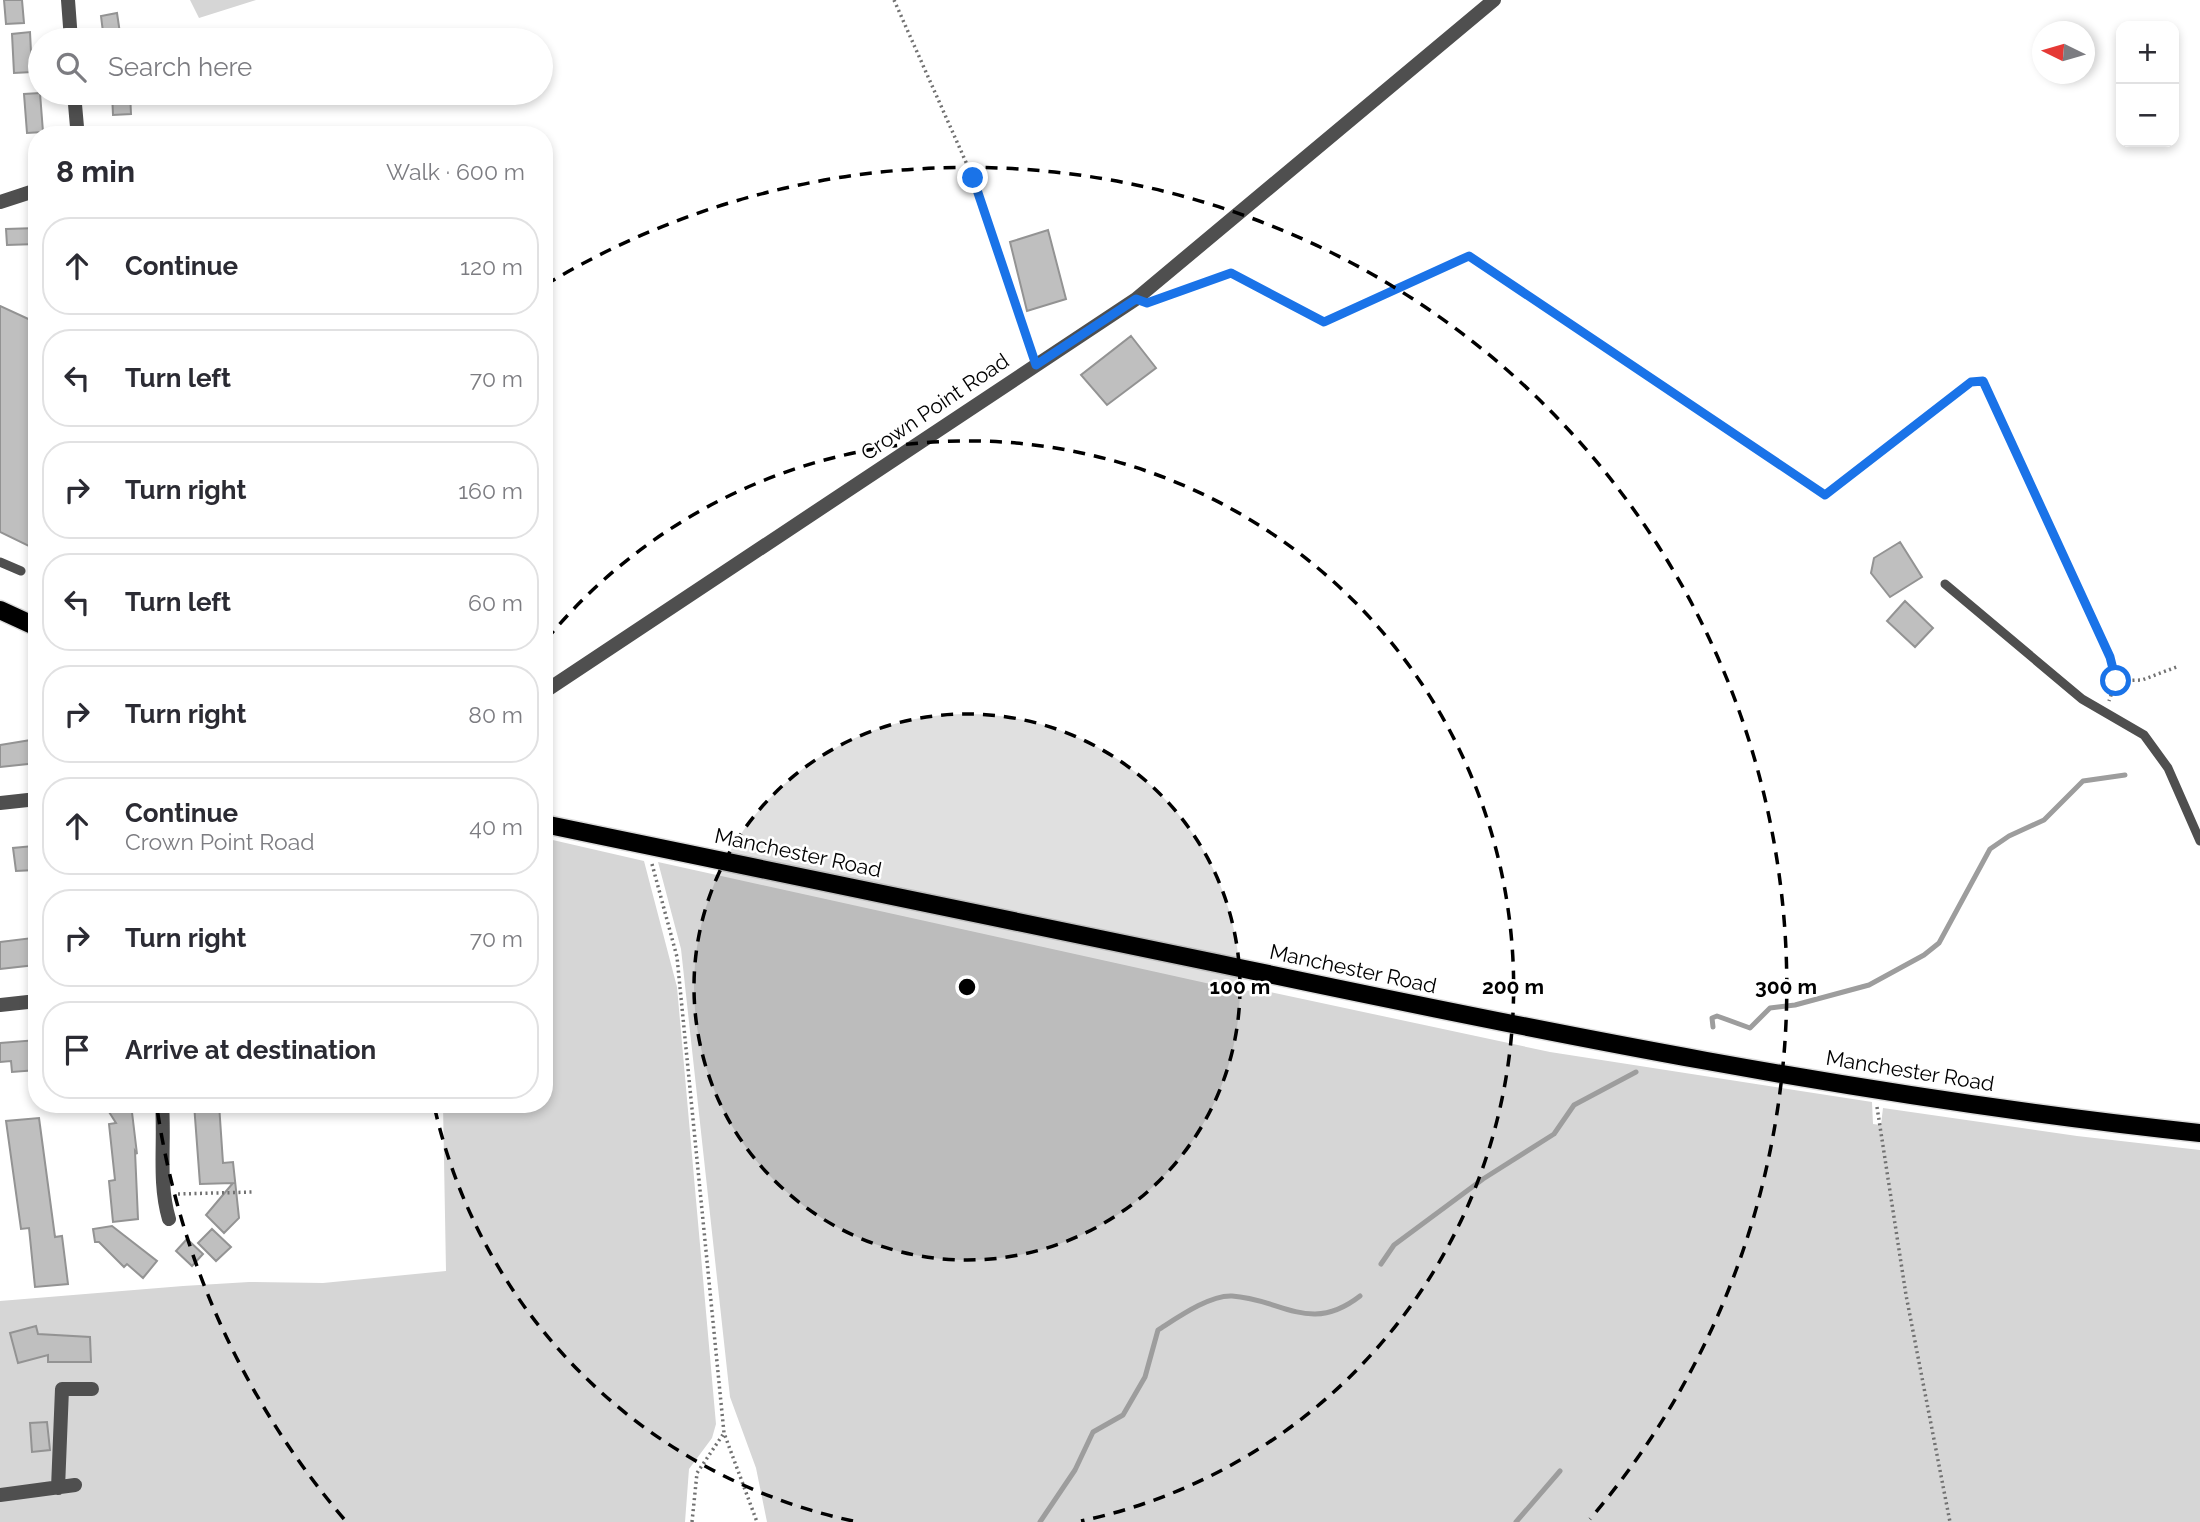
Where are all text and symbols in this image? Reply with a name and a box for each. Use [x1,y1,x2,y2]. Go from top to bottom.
north arrow [2032,21,2095,84]
map controls [2116,21,2179,147]
button: + [2116,21,2179,84]
search box [28,28,553,105]
icon: search [52,48,90,86]
text: Search here [108,52,252,82]
button: − [2116,84,2179,147]
text: 8 min [56,154,135,189]
text: Walk · 600 m [386,158,525,185]
route end [957,162,988,193]
icon: ahead [58,247,96,285]
text: Continue [125,251,238,281]
text: 120 m [460,253,523,280]
street label: Crown Point Road [856,348,1013,465]
icon: left [58,359,96,397]
text: Turn left [125,363,231,393]
text: 70 m [470,365,523,392]
icon: right [58,471,96,509]
text: Turn right [125,475,246,505]
text: 160 m [458,477,523,504]
icon: left [58,583,96,621]
text: Turn left [125,587,231,617]
text: 60 m [468,589,523,616]
route start [2100,665,2131,696]
icon: right [58,695,96,733]
text: Turn right [125,699,246,729]
text: 80 m [468,701,523,728]
text: Continue [125,798,238,828]
icon: ahead [58,807,96,845]
text: 40 m [469,813,523,840]
street label: Manchester Road [712,823,884,882]
text: Crown Point Road [125,828,315,855]
icon: right [58,919,96,957]
text: Turn right [125,923,246,953]
text: 70 m [470,925,523,952]
street label: Manchester Road [1267,939,1439,998]
text: 100 m [1210,974,1270,999]
text: 200 m [1482,974,1544,999]
text: 300 m [1755,974,1817,999]
centre of rings [955,975,979,999]
icon: arrive [58,1031,96,1069]
text: Arrive at destination [125,1035,376,1065]
street label: Manchester Road [1824,1045,1996,1096]

